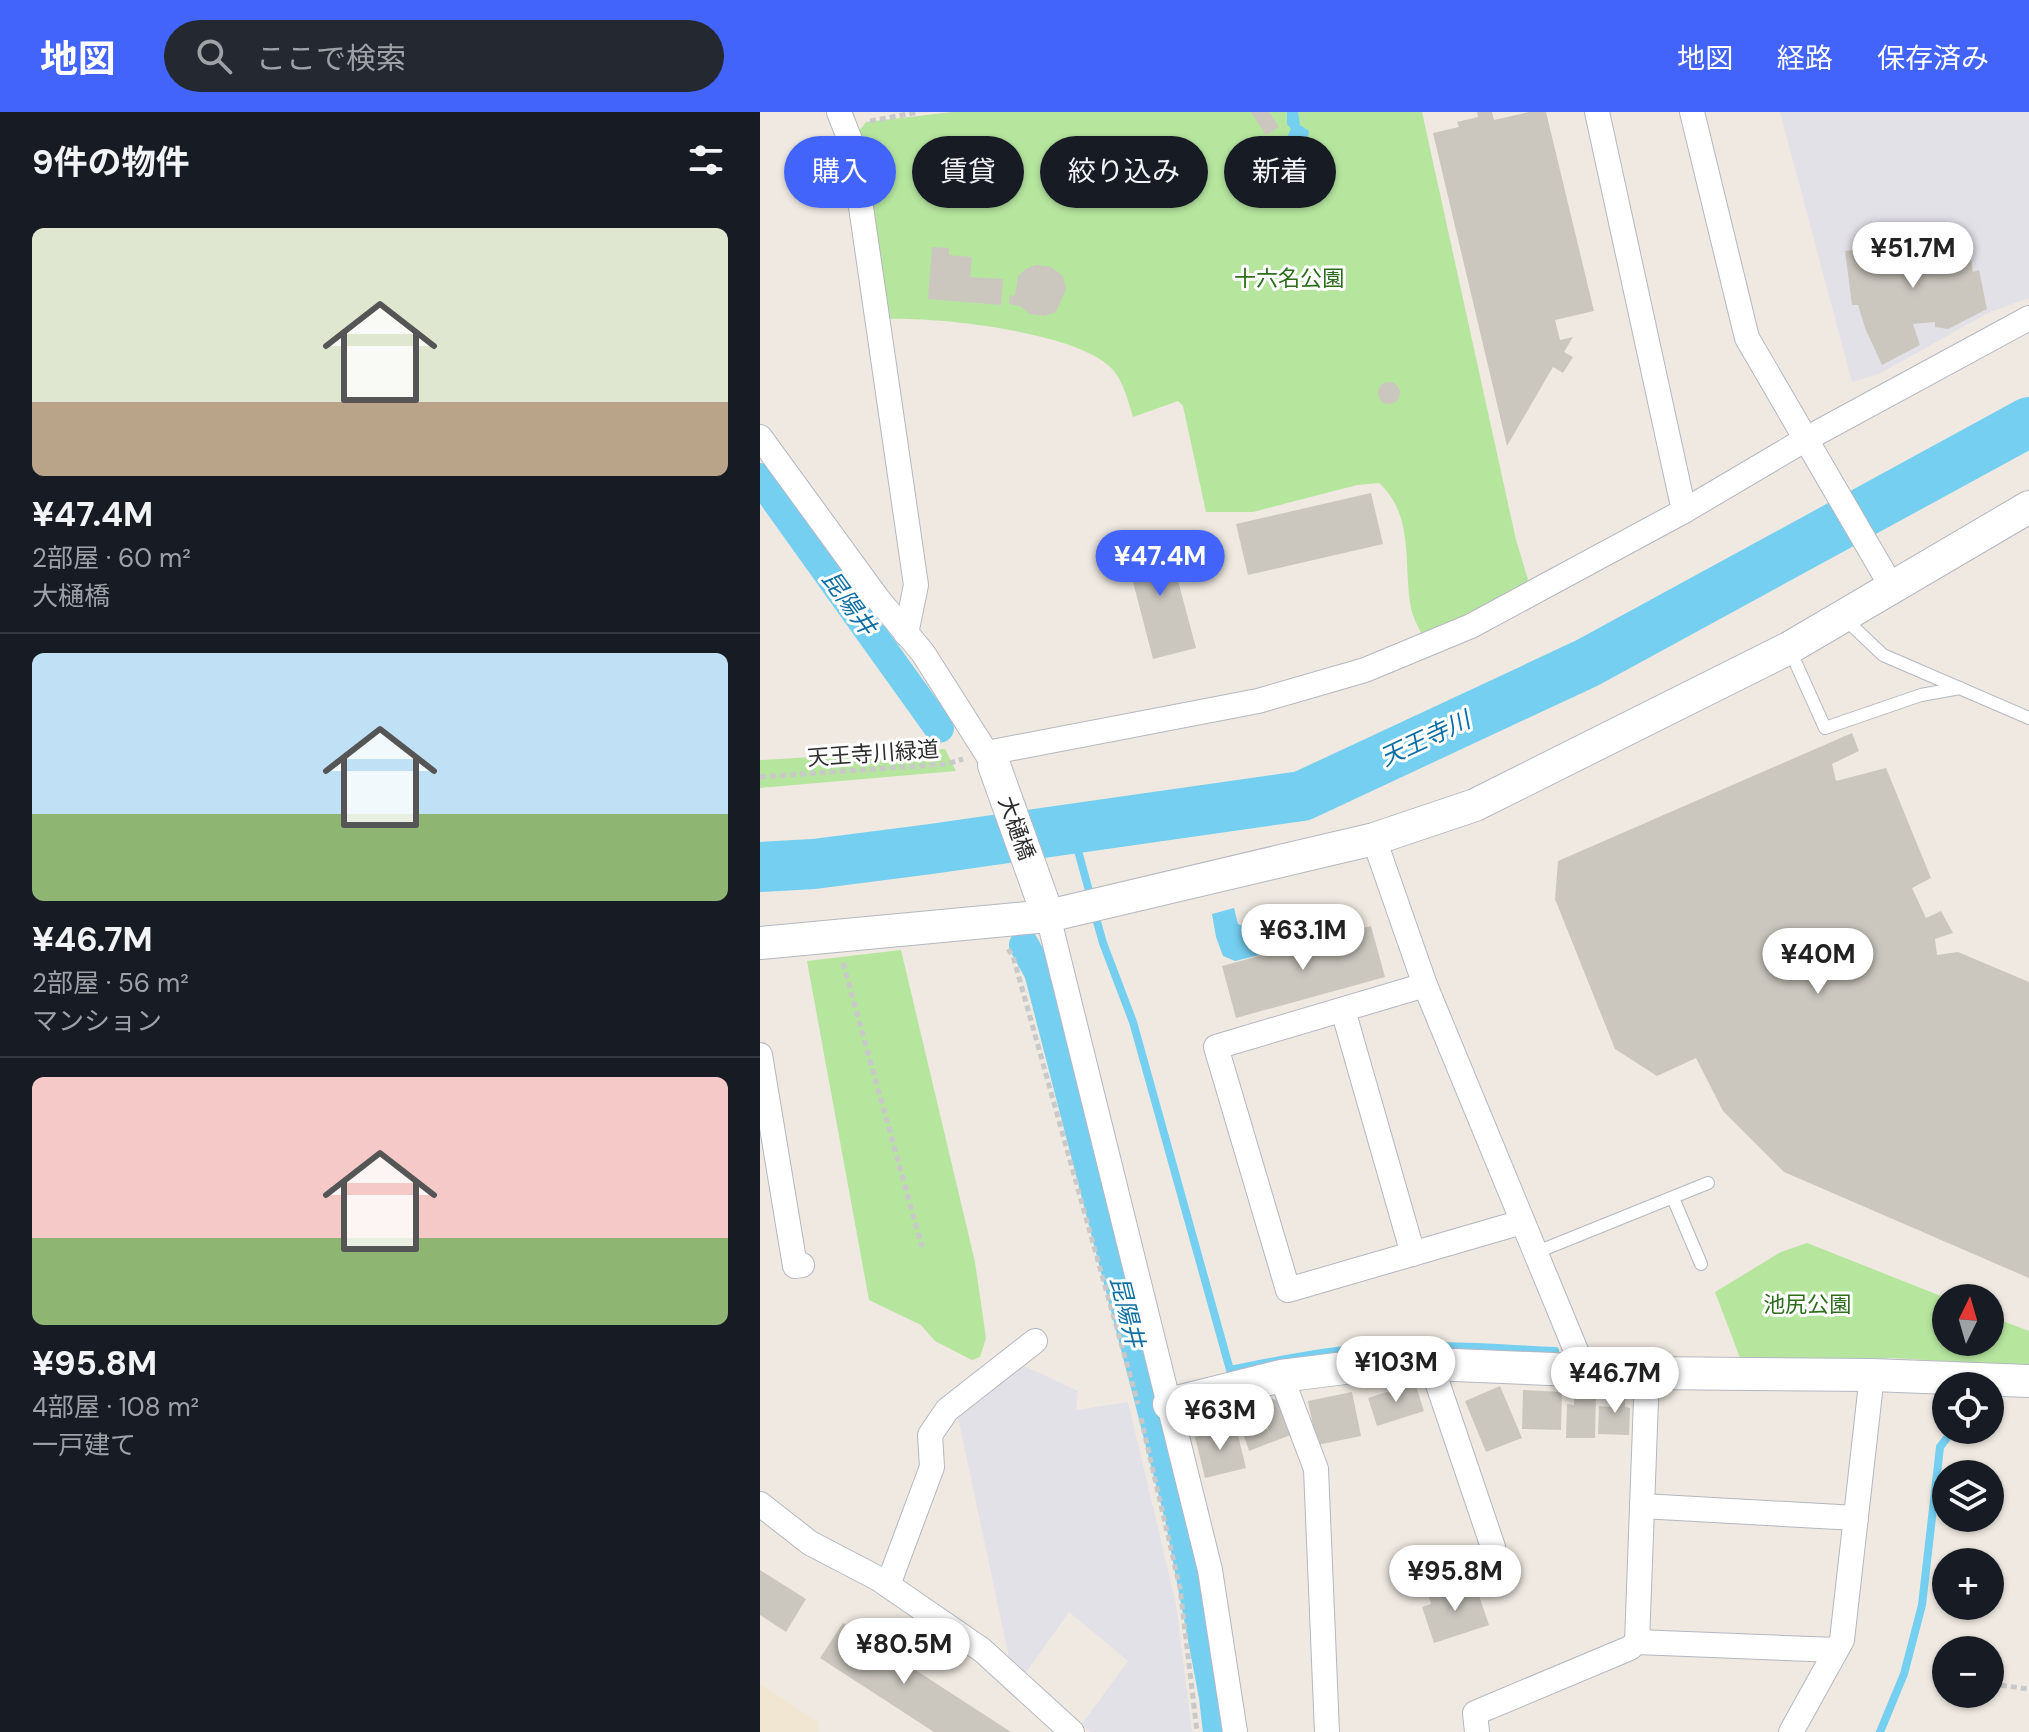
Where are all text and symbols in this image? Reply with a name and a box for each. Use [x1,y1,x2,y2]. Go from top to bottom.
search box [164,20,724,92]
text: 地図 [40,34,116,84]
icon: search [192,34,236,78]
text: ここで検索 [256,39,406,78]
text: 地図 [1677,40,1733,77]
text: 経路 [1777,40,1833,77]
text: 保存済み [1877,40,1989,77]
chip: 購入 [784,136,896,208]
chip: 賃貸 [912,136,1024,208]
chip: 絞り込み [1040,136,1208,208]
chip: 新着 [1224,136,1336,208]
icon: filters [684,138,728,182]
text: 9件の物件 [32,140,190,185]
pin: ¥51.7M [1848,222,1978,290]
text: ¥51.7M [1870,231,1956,265]
park label: 十六名公園 [1234,264,1344,293]
icon: home [308,280,452,424]
text: ¥47.4M [32,492,153,537]
pin: ¥47.4M [1095,530,1225,598]
text: ¥47.4M [1114,539,1206,573]
text: 2部屋 · 60 m² [32,541,191,575]
water label: 昆陽井 [816,564,884,643]
text: 大樋橋 [32,579,110,613]
water label: 天王寺川 [1375,703,1478,773]
icon: home [308,705,452,849]
street label: 天王寺川緑道 [806,734,940,773]
street label: 大樋橋 [992,792,1041,864]
pin: ¥63.1M [1238,904,1368,972]
text: ¥63.1M [1259,913,1347,947]
text: ¥46.7M [32,917,153,962]
pin: ¥40M [1771,928,1865,996]
text: ¥40M [1780,937,1856,971]
text: 2部屋 · 56 m² [32,966,189,1000]
text: マンション [32,1004,162,1038]
icon: home [308,1129,452,1273]
water label: 昆陽井 [1104,1273,1152,1352]
north arrow [1932,1284,2004,1356]
map controls [1932,1284,2004,1708]
park label: 池尻公園 [1763,1290,1851,1319]
pin: ¥103M [1340,1336,1452,1404]
text: ¥95.8M [32,1341,157,1386]
text: ¥103M [1354,1345,1438,1379]
pin: ¥46.7M [1550,1347,1680,1415]
text: ¥46.7M [1569,1356,1661,1390]
button: locate [1932,1372,2004,1444]
pin: ¥63M [1173,1384,1267,1452]
text: 4部屋 · 108 m² [32,1390,199,1424]
text: ¥63M [1184,1393,1256,1427]
text: 一戸建て [32,1428,136,1462]
button: layers [1932,1460,2004,1532]
pin: ¥95.8M [1390,1545,1520,1613]
button: + [1932,1548,2004,1620]
text: ¥95.8M [1407,1554,1503,1588]
pin: ¥80.5M [839,1618,969,1686]
text: ¥80.5M [856,1627,952,1661]
button: − [1932,1636,2004,1708]

